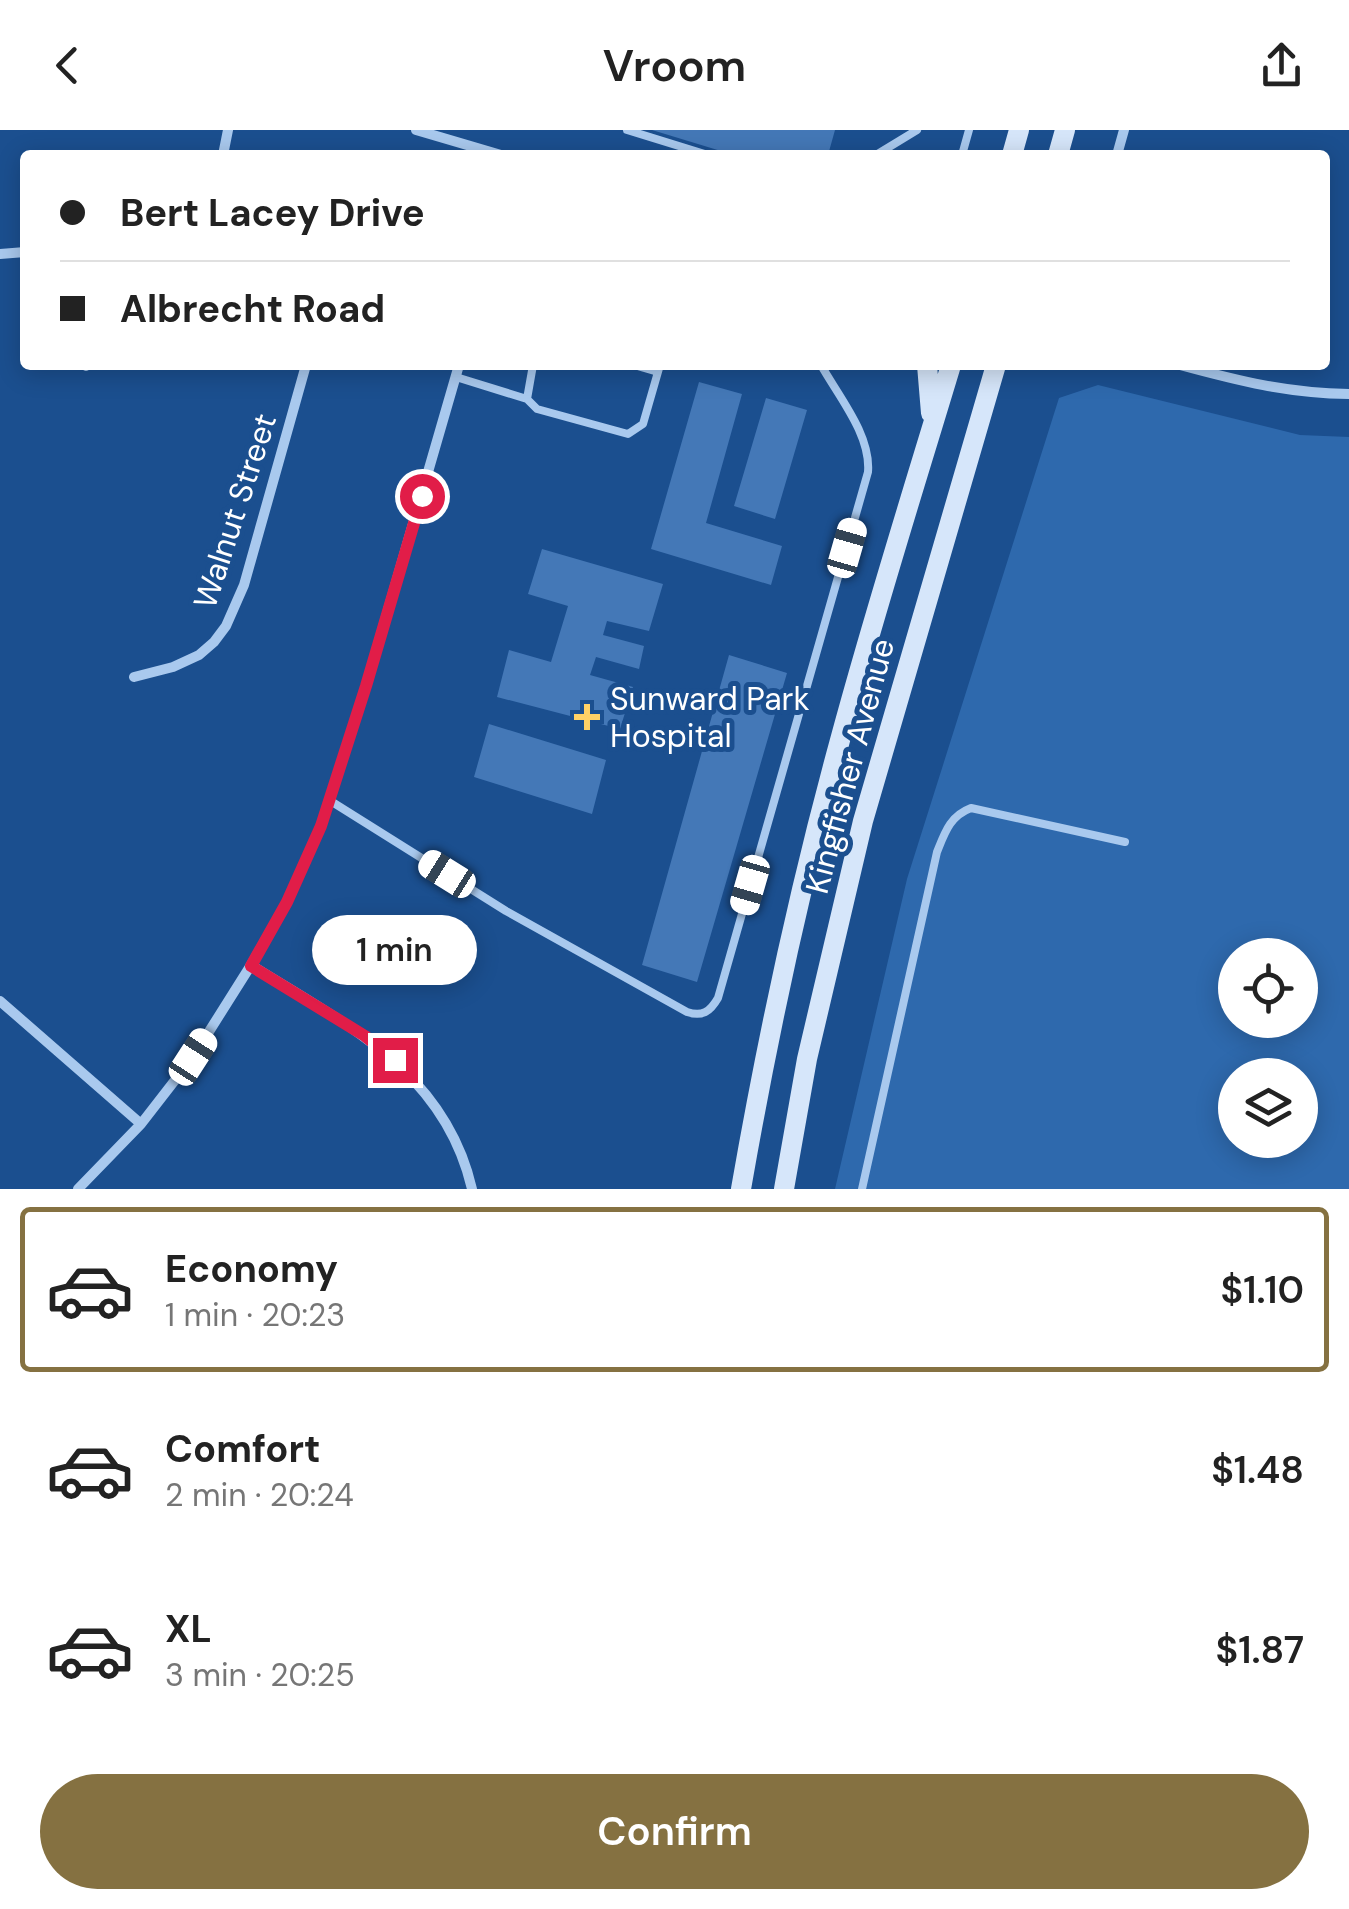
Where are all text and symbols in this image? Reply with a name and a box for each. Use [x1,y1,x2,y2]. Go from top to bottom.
text: Vroom [603,36,746,95]
icon: back [40,38,95,93]
icon: share [1254,38,1309,93]
text: Bert Lacey Drive [120,188,425,238]
text: Albrecht Road [120,284,385,334]
street label: Walnut Street [184,408,286,614]
route start [400,474,445,519]
car [824,515,870,581]
street label: Kingfisher Avenue [796,634,904,898]
place label: Sunward Park Hospital [610,678,810,757]
marker: Sunward Park Hospital [574,704,600,730]
car [414,845,480,903]
car [727,852,773,918]
callout: 1 min [312,915,478,985]
text: 1 min [356,929,433,971]
map controls [1218,938,1318,1158]
button: locate [1218,938,1318,1038]
car [164,1024,222,1090]
route end [373,1038,418,1083]
button: layers [1218,1058,1318,1158]
text: Economy [165,1244,338,1294]
icon: car [45,1245,135,1335]
text: $1.10 [1221,1265,1304,1315]
text: 1 min · 20:23 [165,1294,345,1336]
text: Comfort [165,1424,321,1474]
icon: car [45,1425,135,1515]
text: $1.48 [1211,1445,1304,1495]
text: 2 min · 20:24 [165,1474,354,1516]
text: XL [165,1604,212,1654]
icon: car [45,1605,135,1695]
text: $1.87 [1216,1625,1304,1675]
text: 3 min · 20:25 [165,1654,355,1696]
button: Confirm [40,1774,1309,1889]

